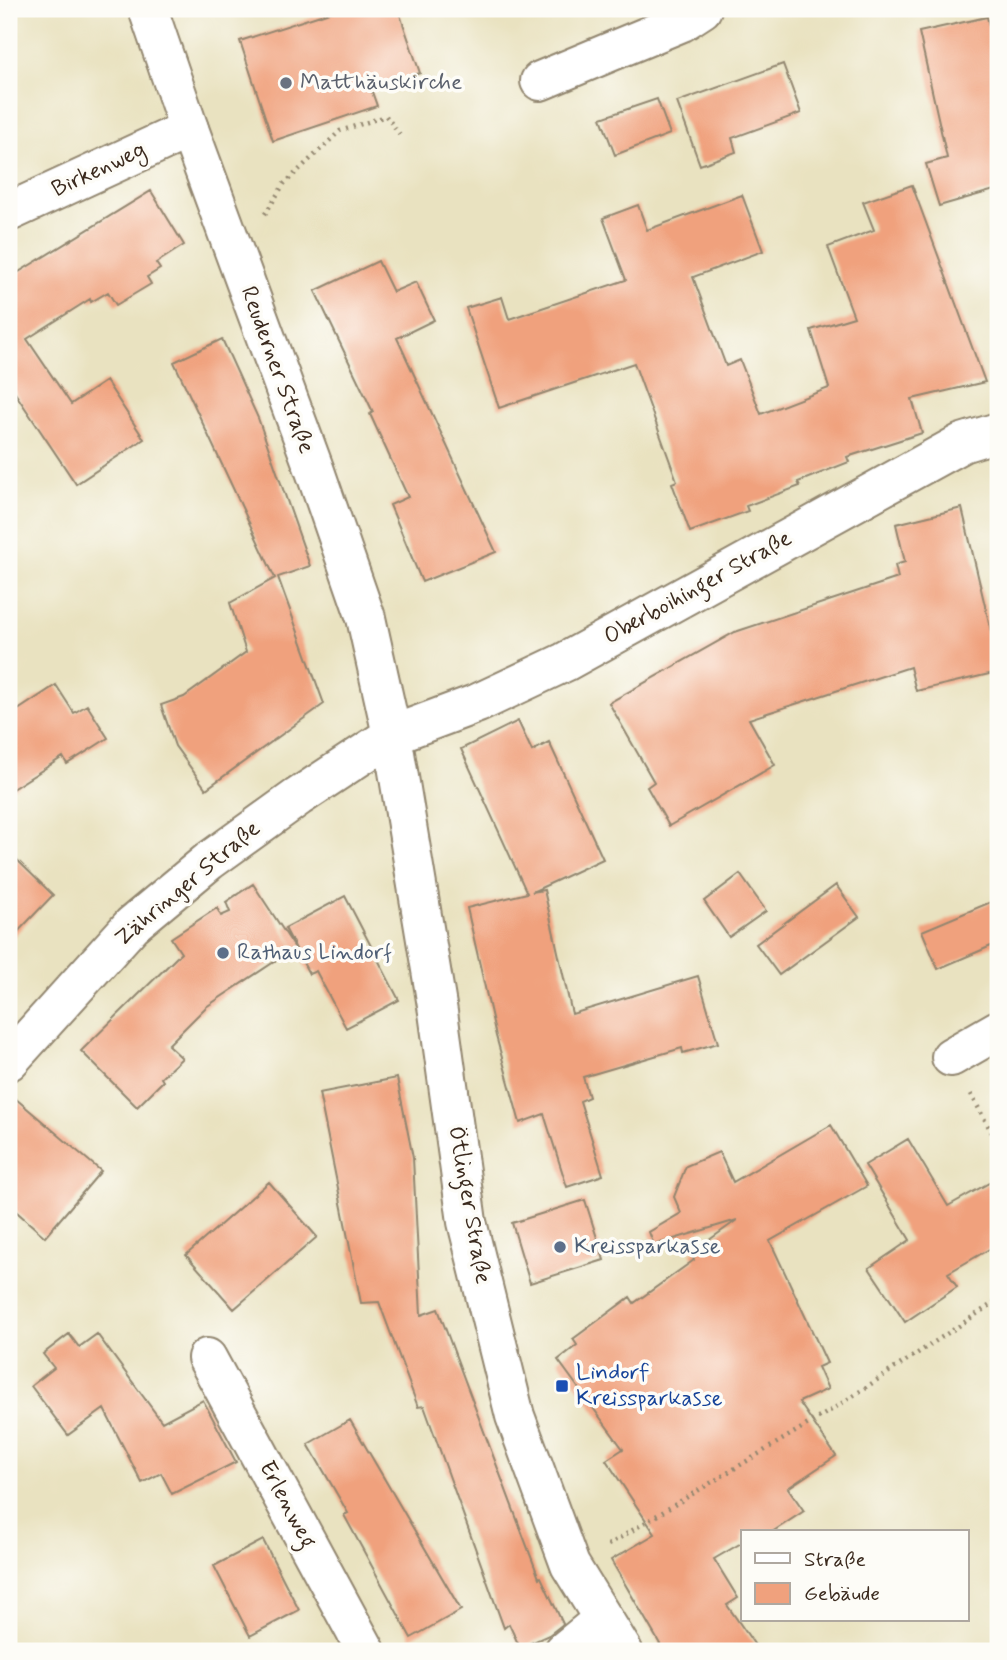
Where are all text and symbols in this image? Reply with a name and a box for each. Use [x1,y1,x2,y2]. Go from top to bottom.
place label: Matthäuskirche [300,68,462,98]
marker: Matthäuskirche [278,75,294,91]
street label: Birkenweg [47,135,152,207]
street label: Reuderner Straße [233,282,321,458]
street label: Oberboihinger Straße [599,524,798,654]
street label: Zähringer Straße [109,814,267,954]
place label: Rathaus Lindorf [237,938,392,968]
marker: Rathaus Lindorf [215,945,231,961]
street label: Ötlinger Straße [438,1124,498,1287]
place label: Kreissparkasse [574,1232,721,1262]
marker: Kreissparkasse [552,1239,568,1255]
place label: Lindorf Kreissparkasse [576,1358,723,1414]
marker: Lindorf Kreissparkasse [554,1378,570,1394]
street label: Erlenweg [250,1456,323,1555]
legend [741,1530,968,1622]
text: Straße [804,1546,866,1574]
text: Gebäude [804,1580,880,1608]

